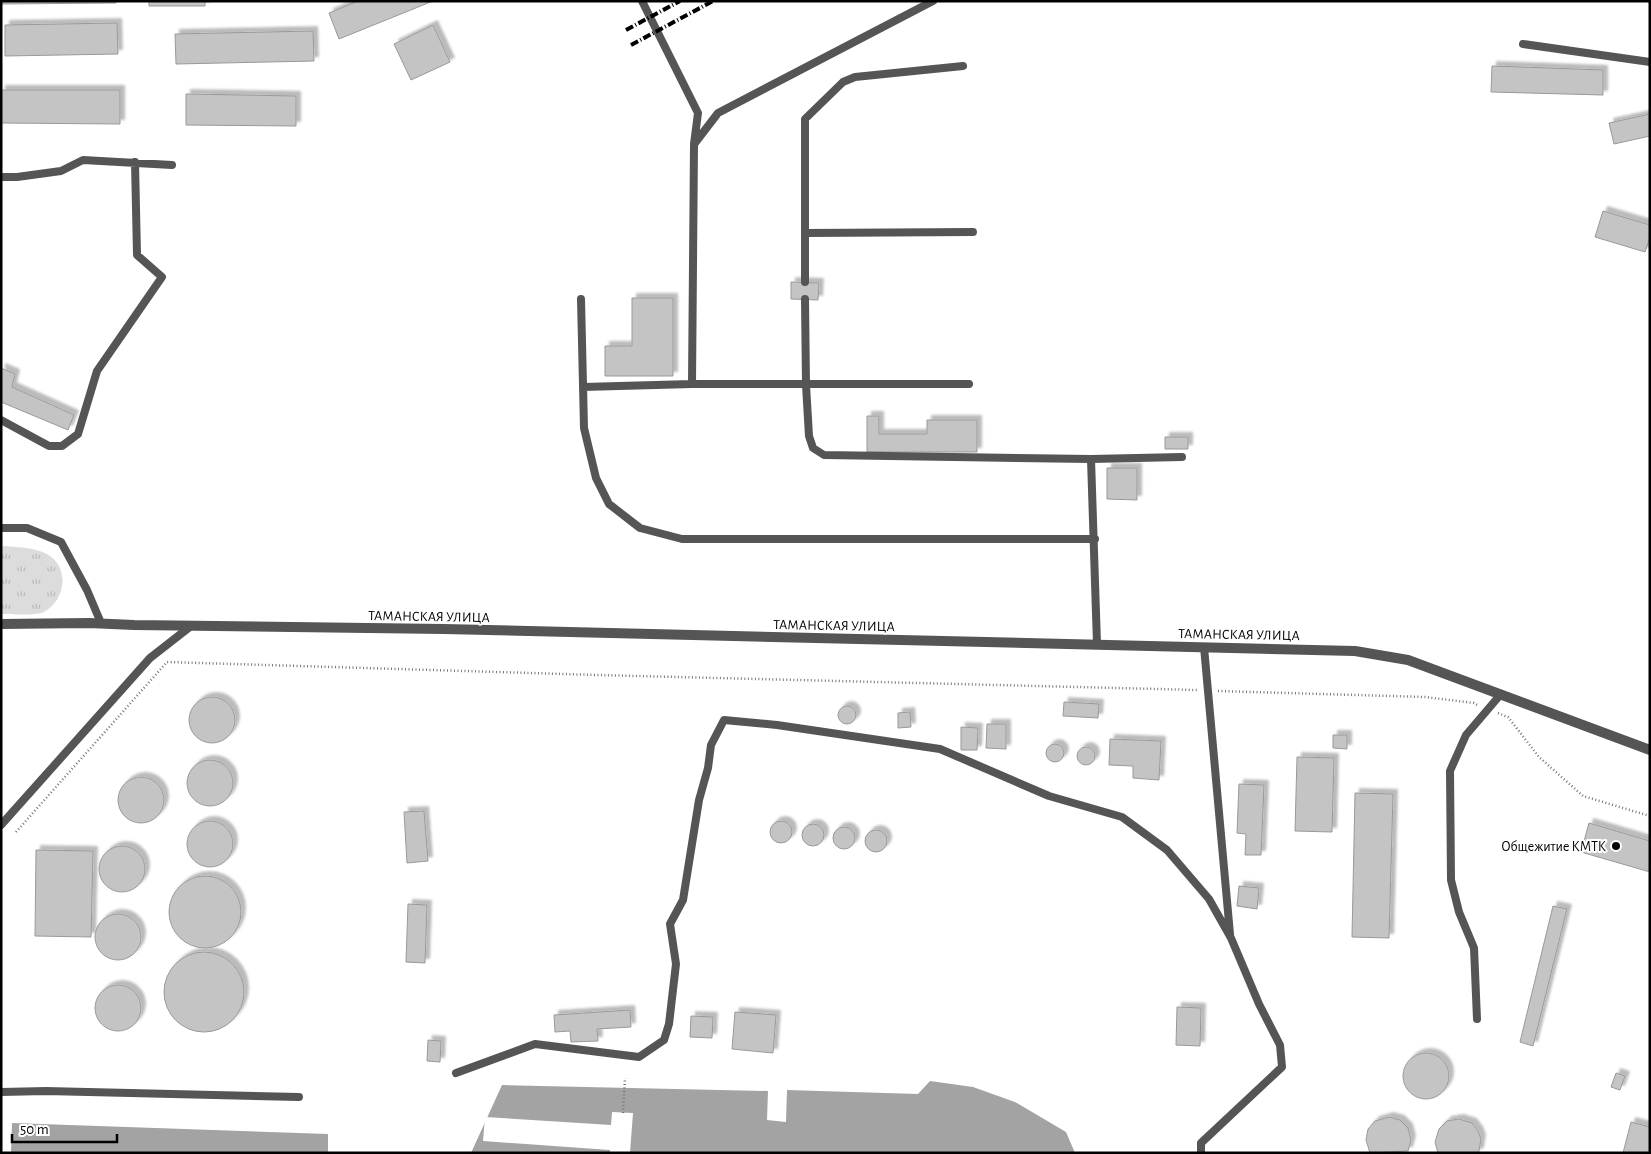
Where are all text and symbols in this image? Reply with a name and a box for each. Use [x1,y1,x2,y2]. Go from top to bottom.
street label: ТАМАНСКАЯ УЛИЦА [368,609,490,625]
street label: ТАМАНСКАЯ УЛИЦА [773,618,895,634]
street label: ТАМАНСКАЯ УЛИЦА [1178,627,1300,643]
place label: Общежитие КМТК [1501,840,1606,854]
marker: Общежитие КМТК [1610,840,1622,852]
scale bar [12,1112,118,1144]
text: 50 m [20,1122,49,1137]

